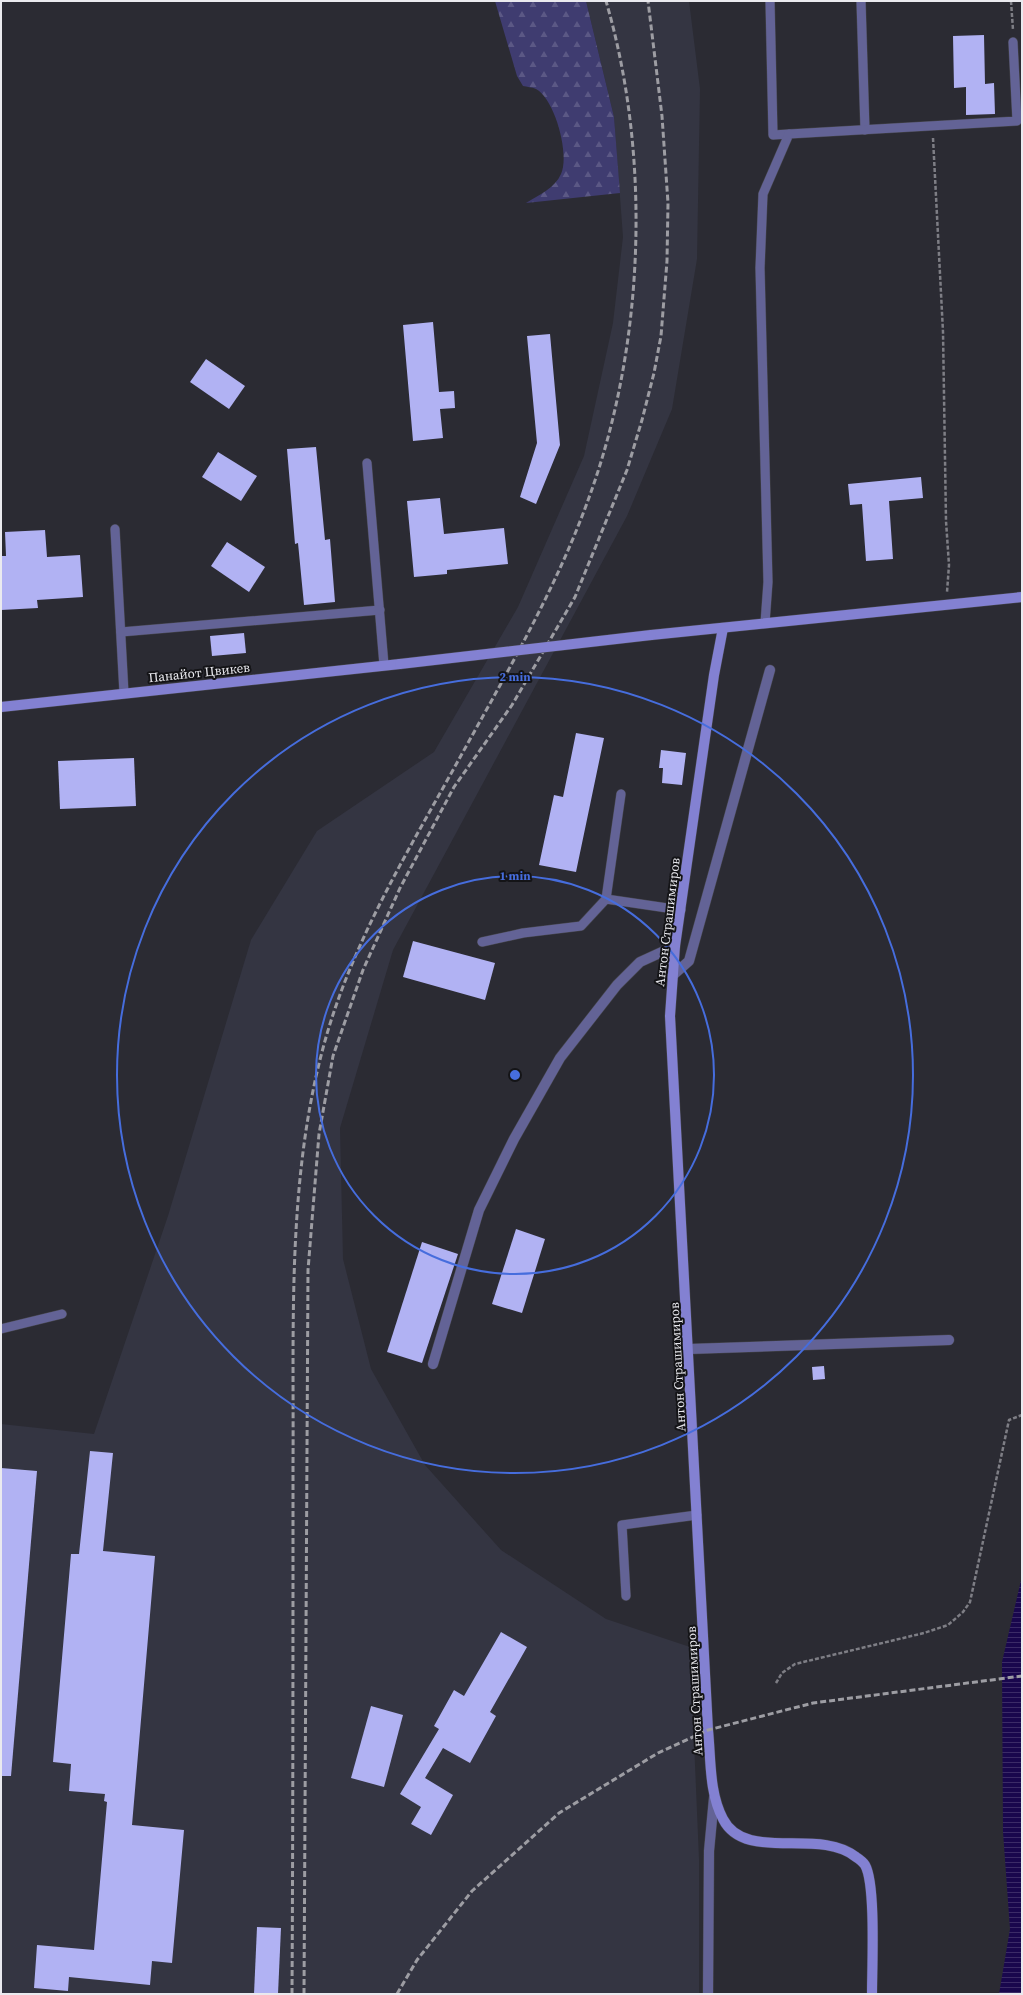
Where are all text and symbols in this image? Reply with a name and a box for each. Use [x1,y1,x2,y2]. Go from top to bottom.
street label: Панайот Цвикев [148,659,251,686]
text: 2 min [499,669,531,685]
street label: Антон Страшимиров [651,856,684,987]
text: 1 min [499,868,531,884]
centre of rings [508,1068,522,1082]
street label: Антон Страшимиров [666,1302,689,1432]
street label: Антон Страшимиров [683,1626,706,1756]

